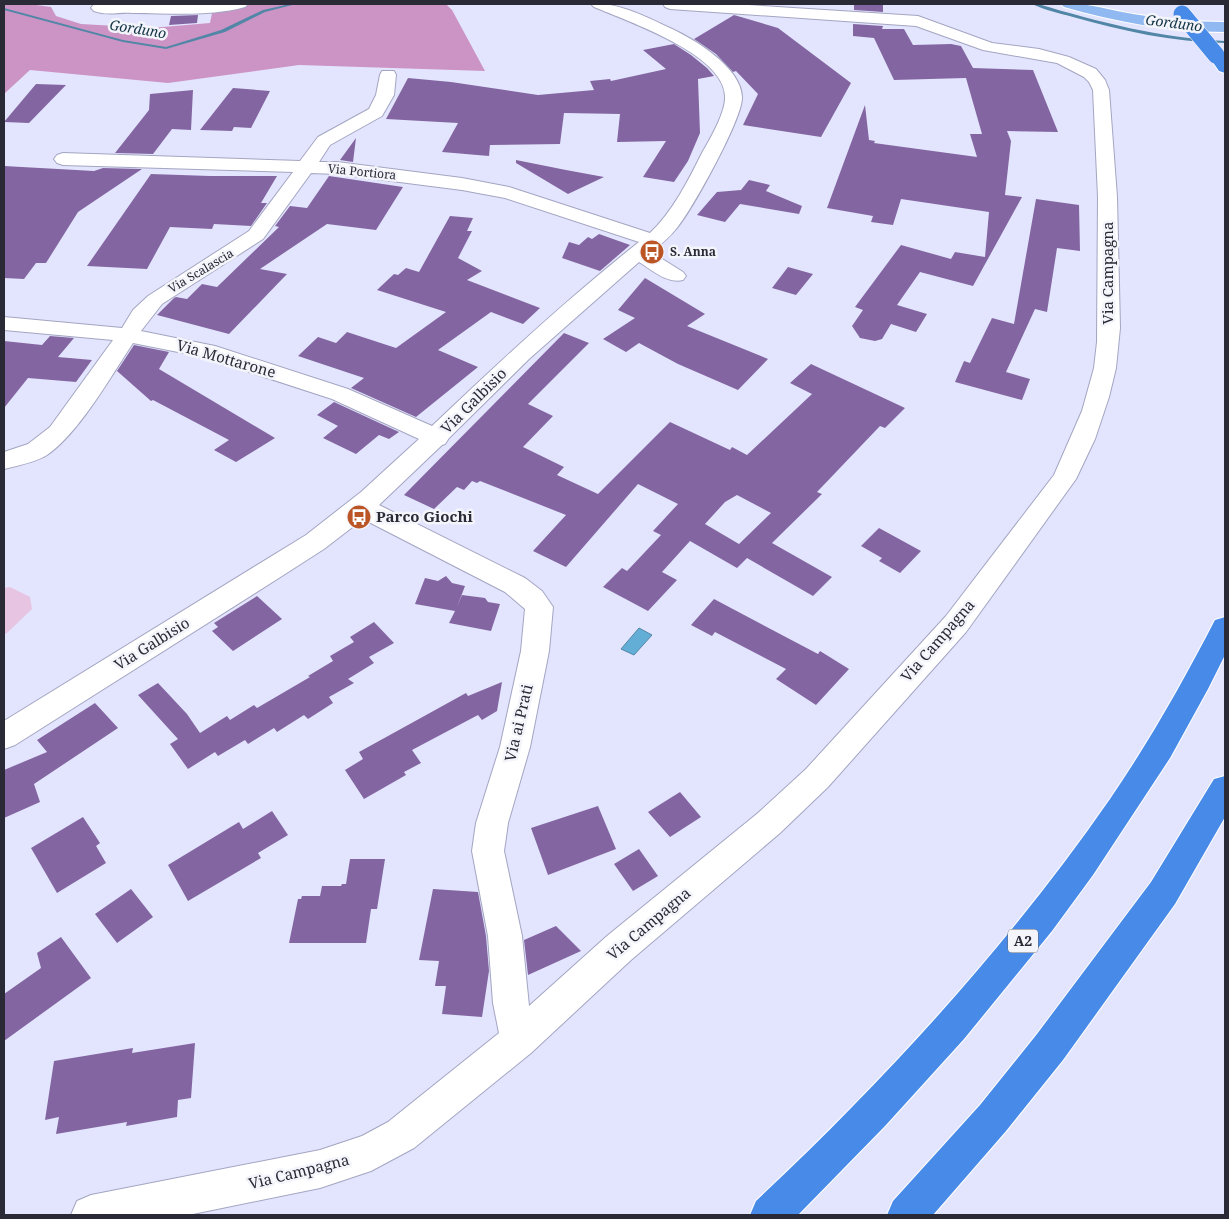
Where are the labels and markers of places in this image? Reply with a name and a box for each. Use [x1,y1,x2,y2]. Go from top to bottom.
bus stop icon: S. Anna [639,239,665,265]
place label: S. Anna [670,243,716,260]
bus stop icon: Parco Giochi [346,504,372,530]
place label: Parco Giochi [376,506,473,526]

